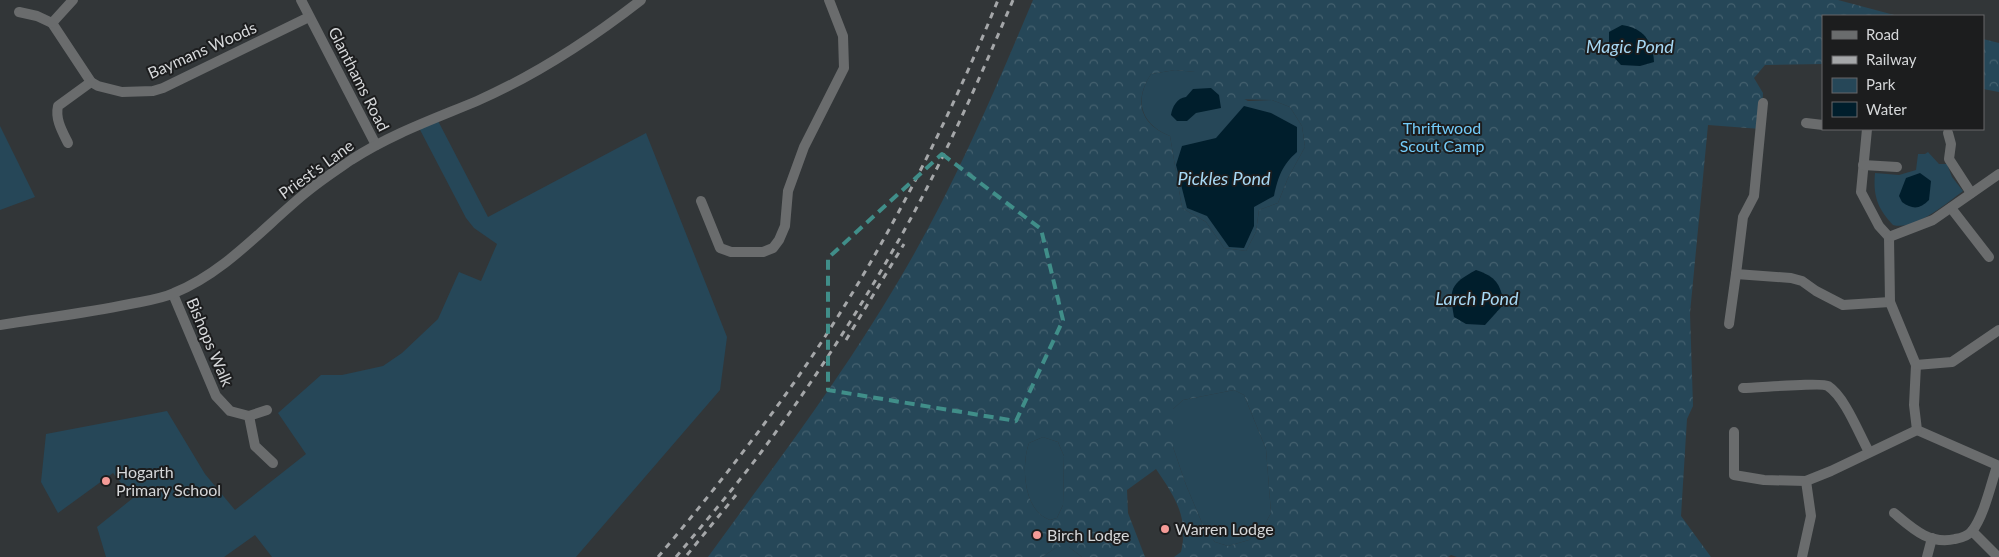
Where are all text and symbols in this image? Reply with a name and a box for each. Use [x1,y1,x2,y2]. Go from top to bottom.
legend [1822,15,1984,130]
street label: Baymans Woods [145,17,259,82]
street label: Glanthams Road [325,23,394,134]
text: Road [1866,25,1899,43]
water label: Magic Pond [1586,35,1674,57]
text: Railway [1866,50,1917,68]
text: Park [1866,75,1896,93]
text: Water [1866,100,1907,118]
park label: Thriftwood Scout Camp [1400,118,1484,155]
street label: Priest's Lane [275,135,357,202]
water label: Pickles Pond [1177,167,1271,189]
water label: Larch Pond [1435,287,1519,309]
street label: Bishops Walk [183,295,238,390]
place label: Hogarth Primary School [116,462,221,499]
marker: Hogarth Primary School [100,475,112,487]
place label: Warren Lodge [1175,519,1274,538]
marker: Warren Lodge [1159,523,1171,535]
place label: Birch Lodge [1047,525,1129,544]
marker: Birch Lodge [1031,529,1043,541]

